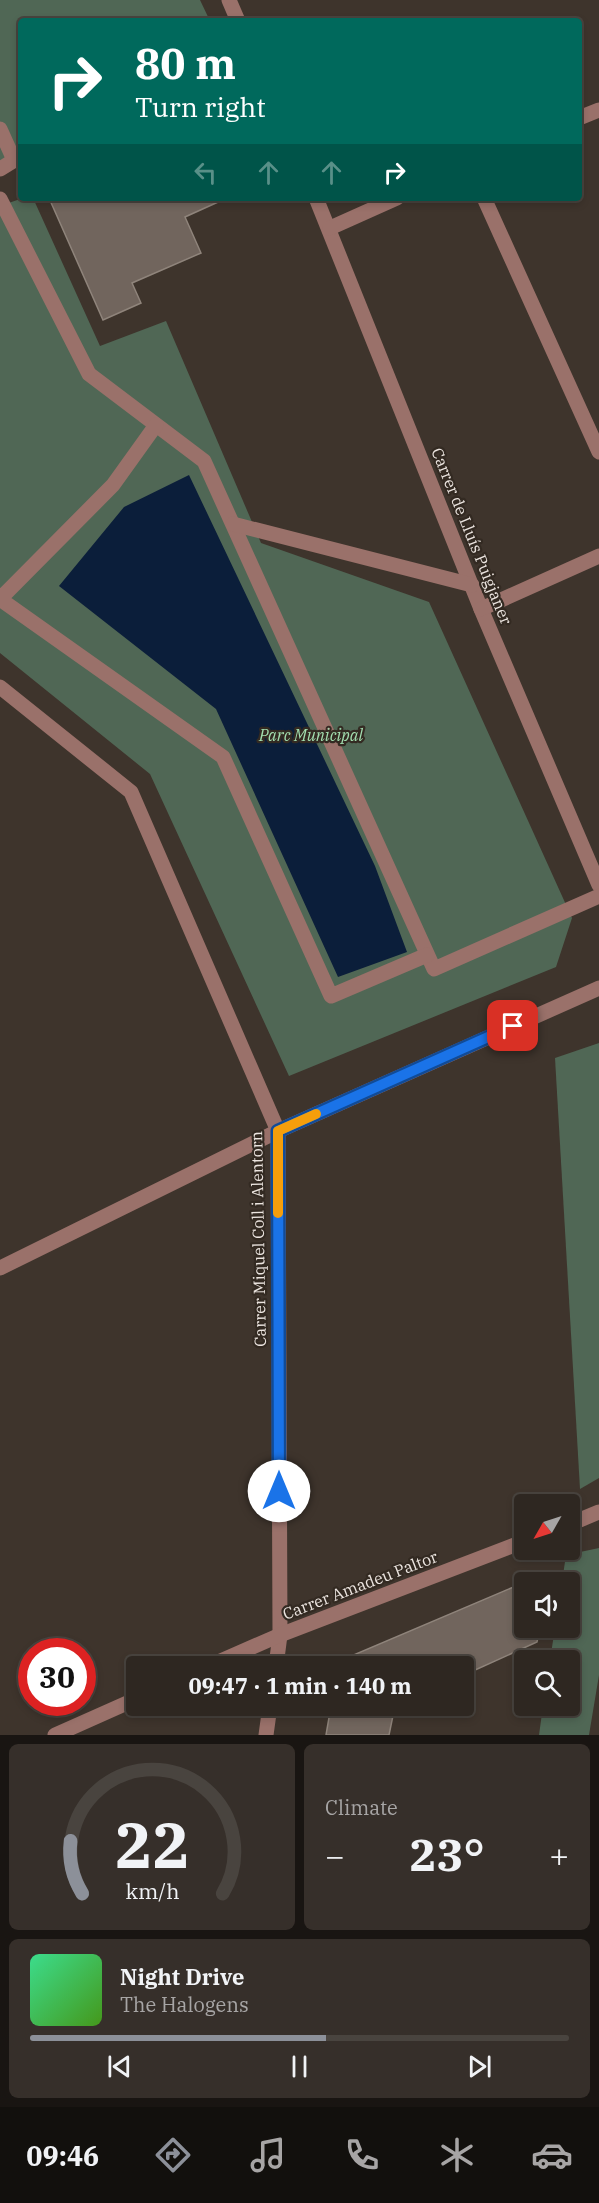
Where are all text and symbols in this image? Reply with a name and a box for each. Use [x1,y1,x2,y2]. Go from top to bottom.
text: 80 m [135,36,236,91]
icon: right [36,42,114,120]
text: Turn right [135,89,266,124]
icon: left [189,156,222,189]
icon: ahead [252,156,285,189]
icon: ahead [315,156,348,189]
icon: right [378,156,411,189]
street label: Carrer de Lluís Puigjaner [427,445,517,627]
park label: Parc Municipal [258,725,364,745]
pin [487,1000,538,1051]
icon: arrive [496,1009,529,1042]
street label: Carrer Miquel Coll i Alentorn [246,1131,270,1347]
position arrow [247,1459,311,1523]
north arrow [514,1494,580,1560]
map controls [514,1494,580,1716]
street label: Carrer Amadeu Paltor [280,1546,440,1624]
button: sound [514,1572,580,1638]
speed limit sign: 30 [18,1638,96,1716]
button: search [514,1650,580,1716]
text: 09:47 · 1 min · 140 m [188,1671,412,1700]
text: Climate [325,1794,398,1821]
text: 22 [115,1804,189,1885]
text: 23° [409,1825,485,1883]
text: − [325,1834,345,1877]
text: + [549,1834,569,1877]
text: km/h [125,1877,179,1905]
text: Night Drive [120,1962,245,1991]
text: The Halogens [120,1991,249,2018]
icon: previous [103,2050,136,2083]
icon: pause [283,2050,316,2083]
icon: next [463,2050,496,2083]
icon: directions [152,2134,194,2176]
icon: music [247,2134,289,2176]
icon: phone [341,2134,383,2176]
icon: climate [436,2134,478,2176]
icon: car [531,2134,573,2176]
text: 09:46 [26,2138,99,2173]

